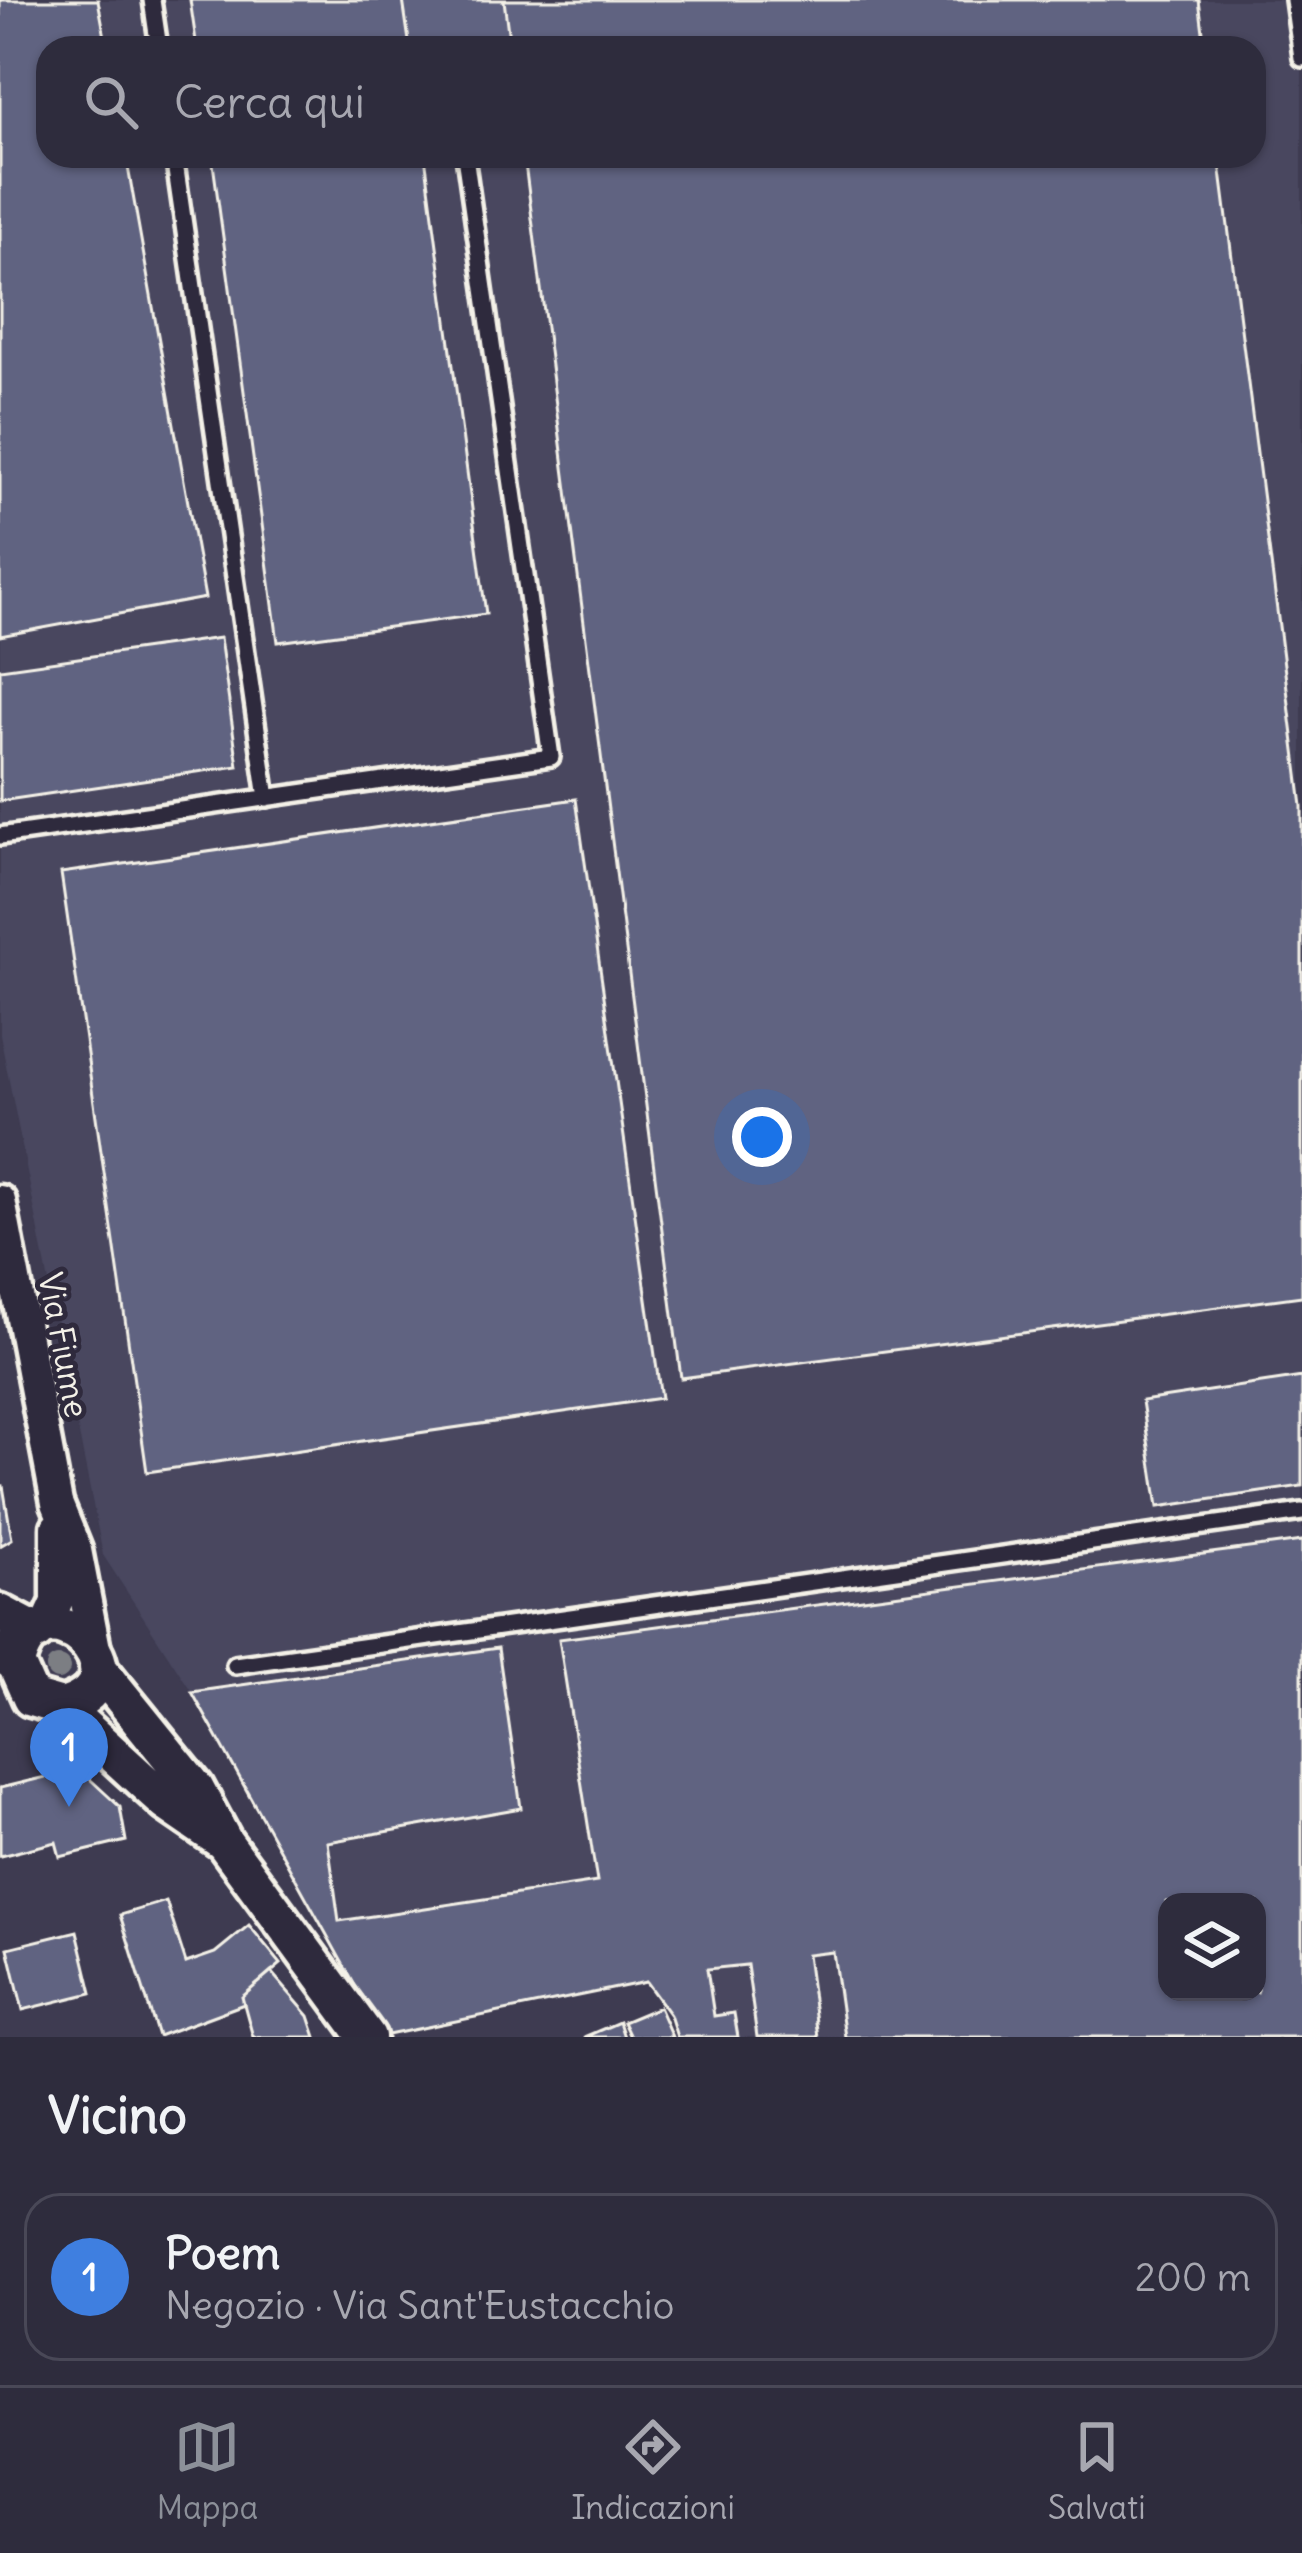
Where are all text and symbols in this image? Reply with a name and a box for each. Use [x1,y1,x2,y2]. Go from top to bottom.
search box [36,36,1266,168]
icon: search [78,69,144,135]
text: Cerca qui [174,74,365,130]
your location [732,1107,792,1167]
street label: Via Fiume [29,1269,99,1421]
pin: 1 [30,1708,108,1807]
map controls [1158,1893,1266,2001]
button: layers [1158,1893,1266,2001]
text: Vicino [48,2083,187,2147]
text: Poem [165,2225,280,2281]
text: 1 [82,2253,98,2302]
text: 200 m [1135,2253,1251,2302]
text: Negozio · Via Sant'Eustacchio [165,2281,674,2330]
tab: Mappa [156,2414,258,2528]
tab: Indicazioni [571,2414,735,2528]
tab: Salvati [1048,2414,1146,2528]

